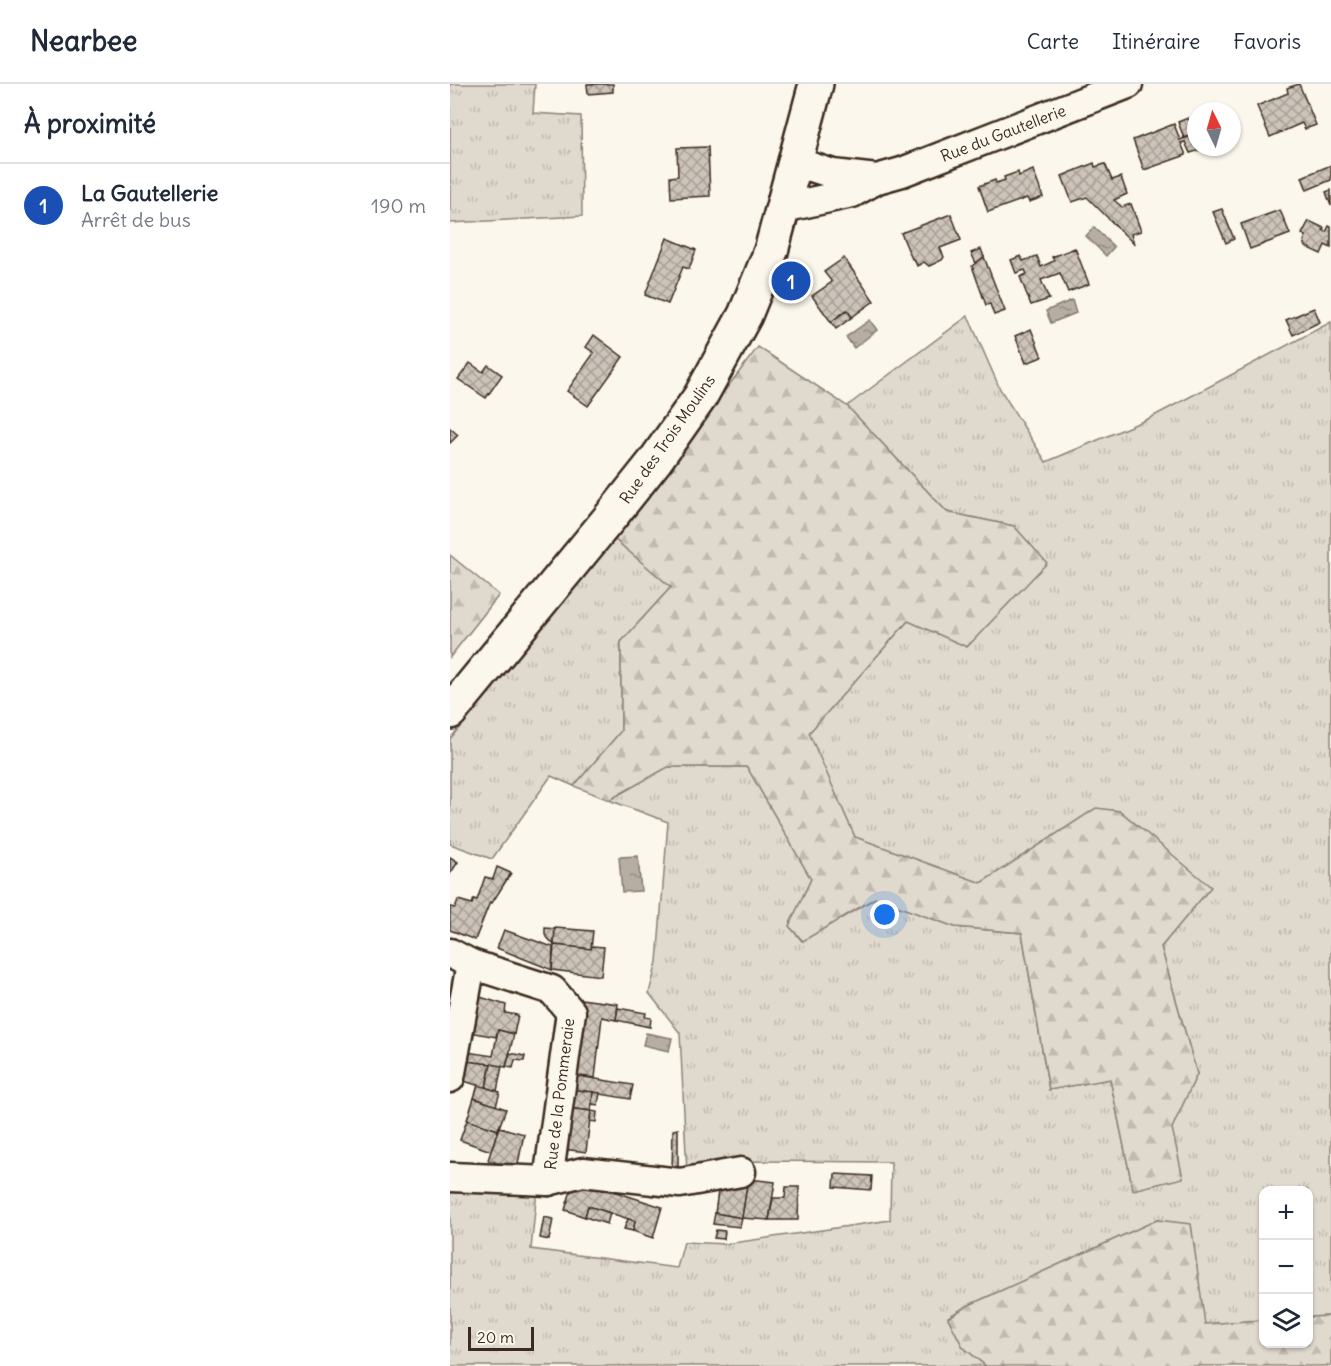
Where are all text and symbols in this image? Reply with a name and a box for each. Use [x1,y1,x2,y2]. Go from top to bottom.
text: Nearbee [30,23,137,59]
text: Carte [1027,28,1079,55]
text: Itinéraire [1112,28,1200,55]
text: Favoris [1233,28,1301,55]
street label: Rue du Gautellerie [937,100,1069,166]
north arrow [1187,102,1241,156]
text: À proximité [24,107,156,140]
text: La Gautellerie [81,179,218,207]
text: 1 [40,193,47,218]
text: 190 m [371,193,426,218]
text: Arrêt de bus [81,207,191,232]
pin: 1 [772,258,810,304]
street label: Rue des Trois Moulins [615,371,719,507]
your location [870,900,899,929]
street label: Rue de la Pommeraie [540,1017,578,1171]
map controls [1259,1186,1313,1348]
button: + [1259,1186,1313,1240]
button: − [1259,1240,1313,1294]
button: layers [1259,1294,1313,1348]
scale bar [468,1324,534,1352]
text: 20 m [477,1327,514,1347]

